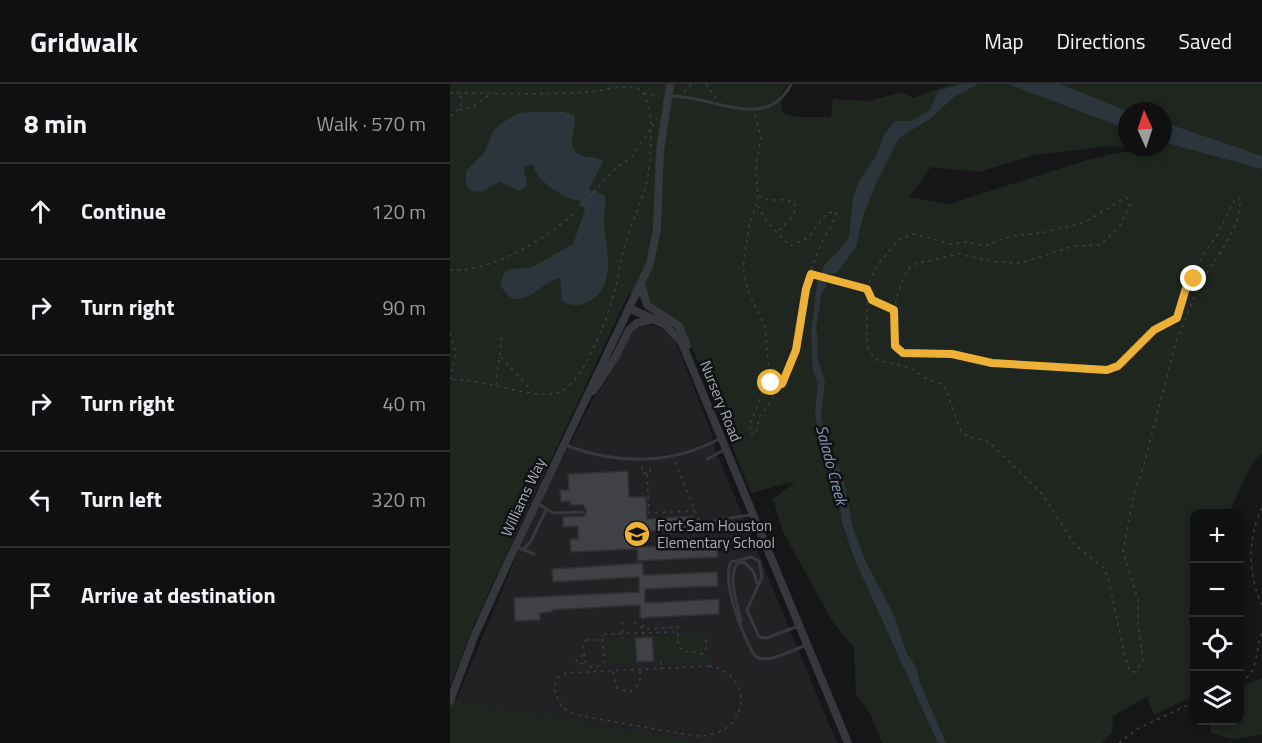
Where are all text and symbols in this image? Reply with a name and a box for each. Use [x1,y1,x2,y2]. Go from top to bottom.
text: Gridwalk [30,20,138,63]
text: Map [984,25,1024,57]
text: Directions [1057,25,1146,57]
text: Saved [1179,25,1232,57]
north arrow [1118,102,1172,156]
text: 8 min [24,104,87,143]
text: Walk · 570 m [317,108,426,139]
text: Continue [81,194,166,228]
icon: ahead [24,195,57,228]
text: 120 m [371,196,426,227]
route end [1180,265,1206,291]
text: Turn right [81,290,175,324]
icon: right [24,291,57,324]
text: 90 m [382,292,426,323]
street label: Nursery Road [694,357,748,445]
route start [757,369,783,395]
text: Turn right [81,386,175,420]
icon: right [24,387,57,420]
text: 40 m [382,388,426,419]
water label: Salado Creek [810,422,855,509]
street label: Williams Way [495,454,551,540]
text: Turn left [81,482,162,516]
icon: left [24,483,57,516]
text: 320 m [371,484,426,515]
map controls [1190,509,1244,725]
button: + [1190,509,1244,563]
place label: Fort Sam Houston Elementary School [657,514,775,554]
school or university icon: Fort Sam Houston Elementary School [622,519,652,549]
button: − [1190,563,1244,617]
text: Arrive at destination [81,578,276,612]
icon: arrive [24,579,57,612]
button: locate [1190,617,1244,671]
button: layers [1190,671,1244,725]

